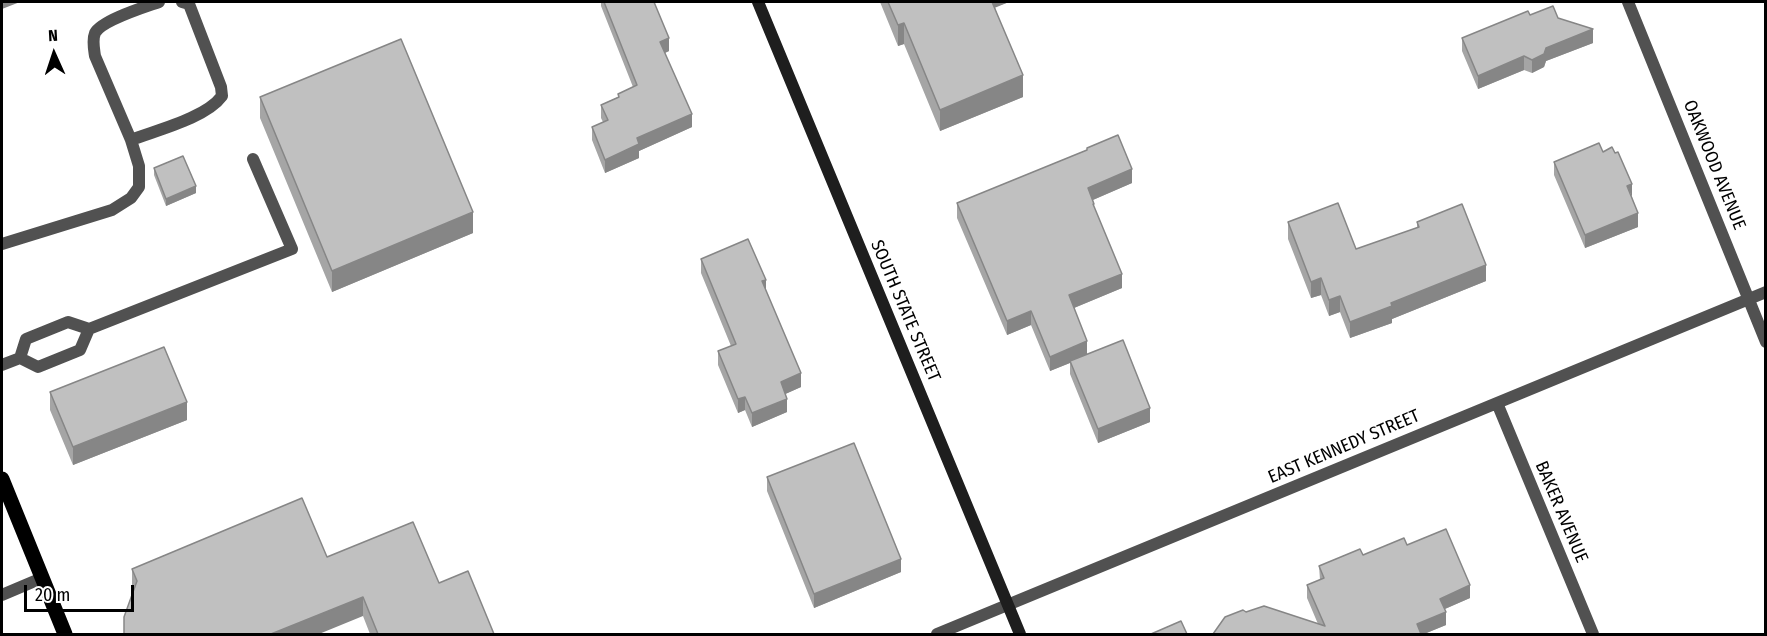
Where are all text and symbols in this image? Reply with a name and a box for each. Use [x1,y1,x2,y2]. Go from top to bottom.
north arrow [24,24,84,84]
text: N [48,26,58,45]
street label: OAKWOOD AVENUE [1678,97,1750,233]
street label: SOUTH STATE STREET [865,237,945,385]
street label: EAST KENNEDY STREET [1265,405,1423,489]
street label: BAKER AVENUE [1530,458,1592,566]
scale bar [27,573,136,611]
text: 20 m [35,584,70,606]

